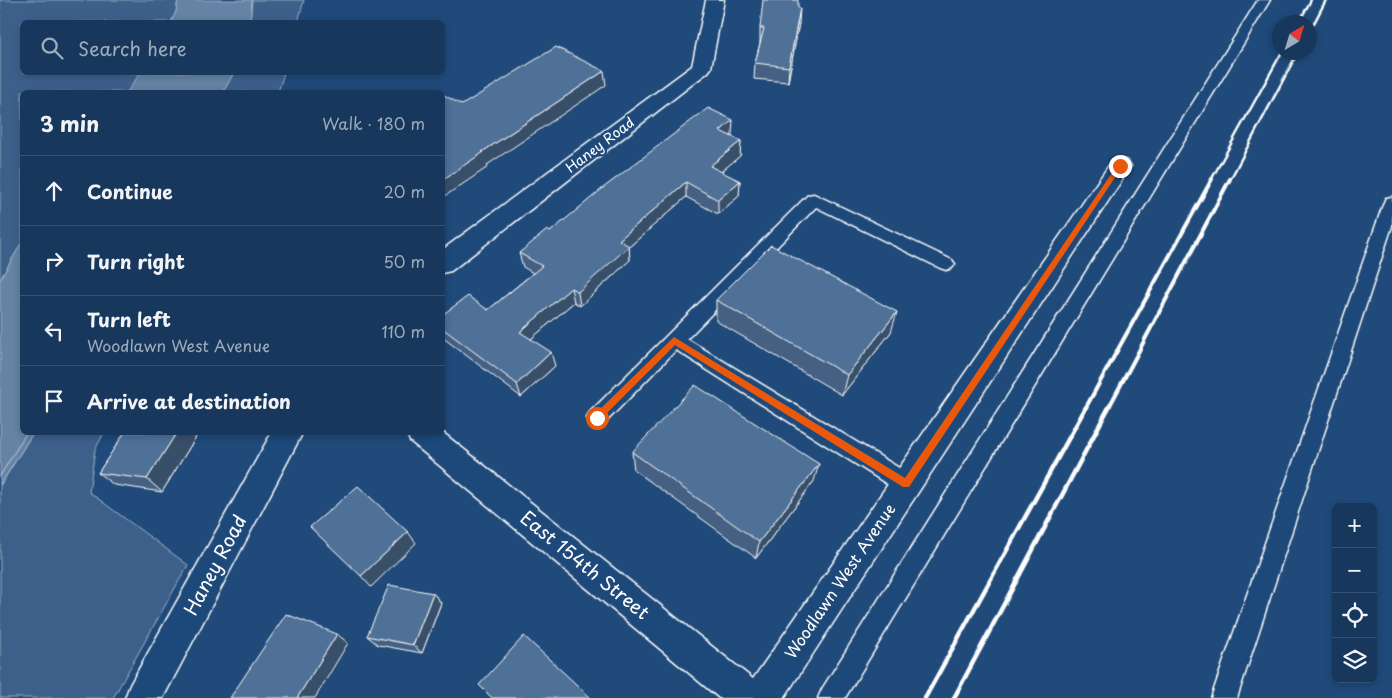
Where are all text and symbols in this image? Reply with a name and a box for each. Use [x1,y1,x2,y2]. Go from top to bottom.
north arrow [1272,15,1317,60]
search box [20,20,445,75]
icon: search [38,34,66,62]
text: Search here [78,34,187,62]
text: 3 min [40,107,99,139]
text: Walk · 180 m [322,111,425,135]
street label: Haney Road [561,112,639,177]
route end [1109,155,1132,178]
icon: ahead [40,177,68,205]
text: Continue [87,177,173,205]
text: 20 m [384,179,425,203]
icon: right [40,247,68,275]
text: Turn right [87,247,185,275]
text: 50 m [384,249,425,273]
text: Turn left [87,305,171,333]
icon: left [40,317,68,345]
text: 110 m [382,319,425,343]
text: Woodlawn West Avenue [87,333,270,357]
icon: arrive [40,387,68,415]
text: Arrive at destination [87,387,291,415]
route start [586,407,609,430]
street label: Woodlawn West Avenue [778,498,900,663]
street label: East 154th Street [515,503,656,625]
map controls [1332,503,1377,683]
button: + [1332,503,1377,548]
street label: Haney Road [176,509,252,620]
button: − [1332,548,1377,593]
button: locate [1332,593,1377,638]
button: layers [1332,638,1377,683]

